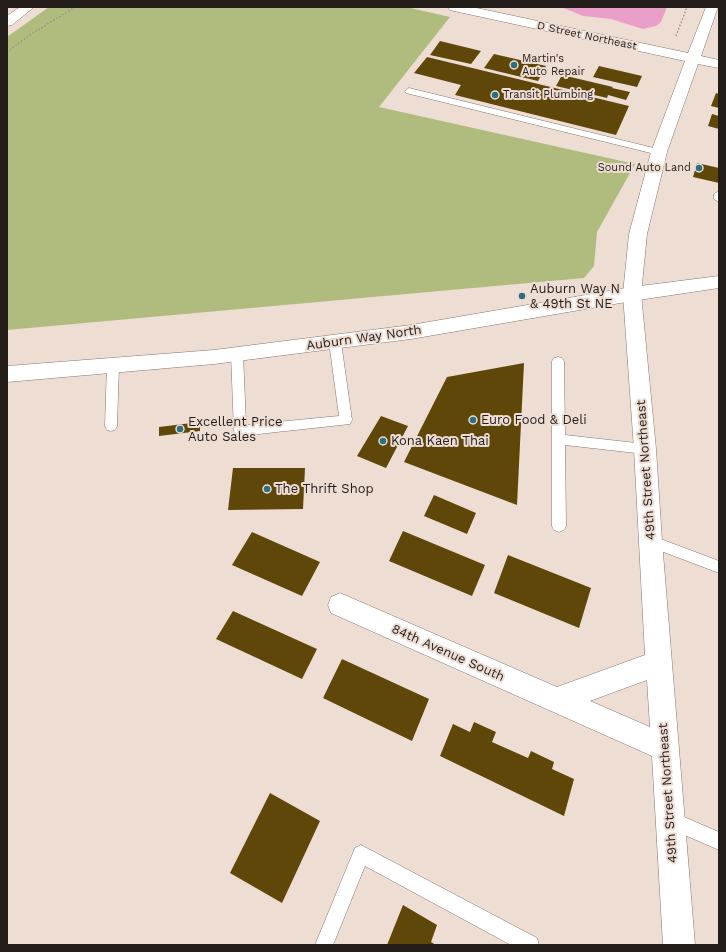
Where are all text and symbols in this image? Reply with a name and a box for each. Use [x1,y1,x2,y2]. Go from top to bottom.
street label: D Street Northeast [536,19,638,53]
place label: Martin's Auto Repair [522,52,585,78]
marker: Martin's Auto Repair [509,60,519,70]
place label: Transit Plumbing [503,88,593,102]
marker: Transit Plumbing [490,90,500,100]
place label: Sound Auto Land [598,161,691,175]
marker: Sound Auto Land [694,163,704,173]
place label: Auburn Way N & 49th St NE [530,281,620,312]
marker: Auburn Way N & 49th St NE [517,291,527,301]
street label: Auburn Way North [305,322,423,354]
street label: 49th Street Northeast [633,399,659,541]
place label: Euro Food & Deli [481,412,587,428]
place label: Excellent Price Auto Sales [188,414,283,445]
marker: Euro Food & Deli [468,415,478,425]
marker: Excellent Price Auto Sales [175,424,185,434]
place label: Kona Kaen Thai [391,433,489,449]
marker: Kona Kaen Thai [378,436,388,446]
place label: The Thrift Shop [275,481,374,497]
marker: The Thrift Shop [262,484,272,494]
street label: 84th Avenue South [389,621,507,685]
street label: 49th Street Northeast [655,722,681,864]

